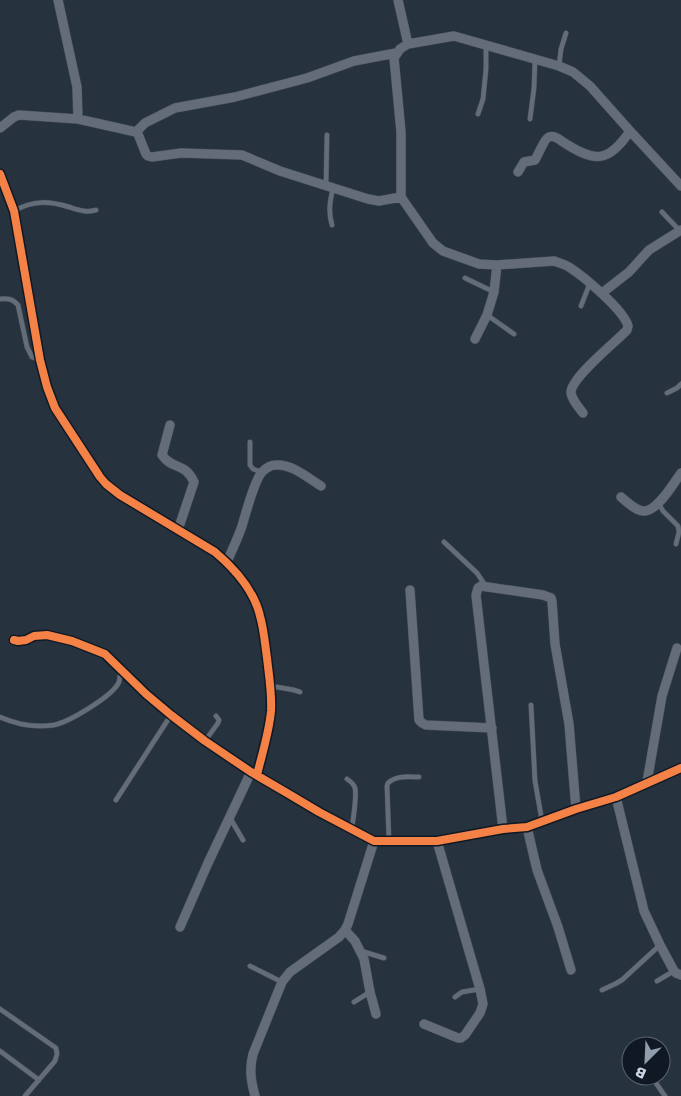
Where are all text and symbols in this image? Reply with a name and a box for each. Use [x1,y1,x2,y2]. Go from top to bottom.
north arrow [621,1036,671,1086]
text: B [633,1063,649,1082]

